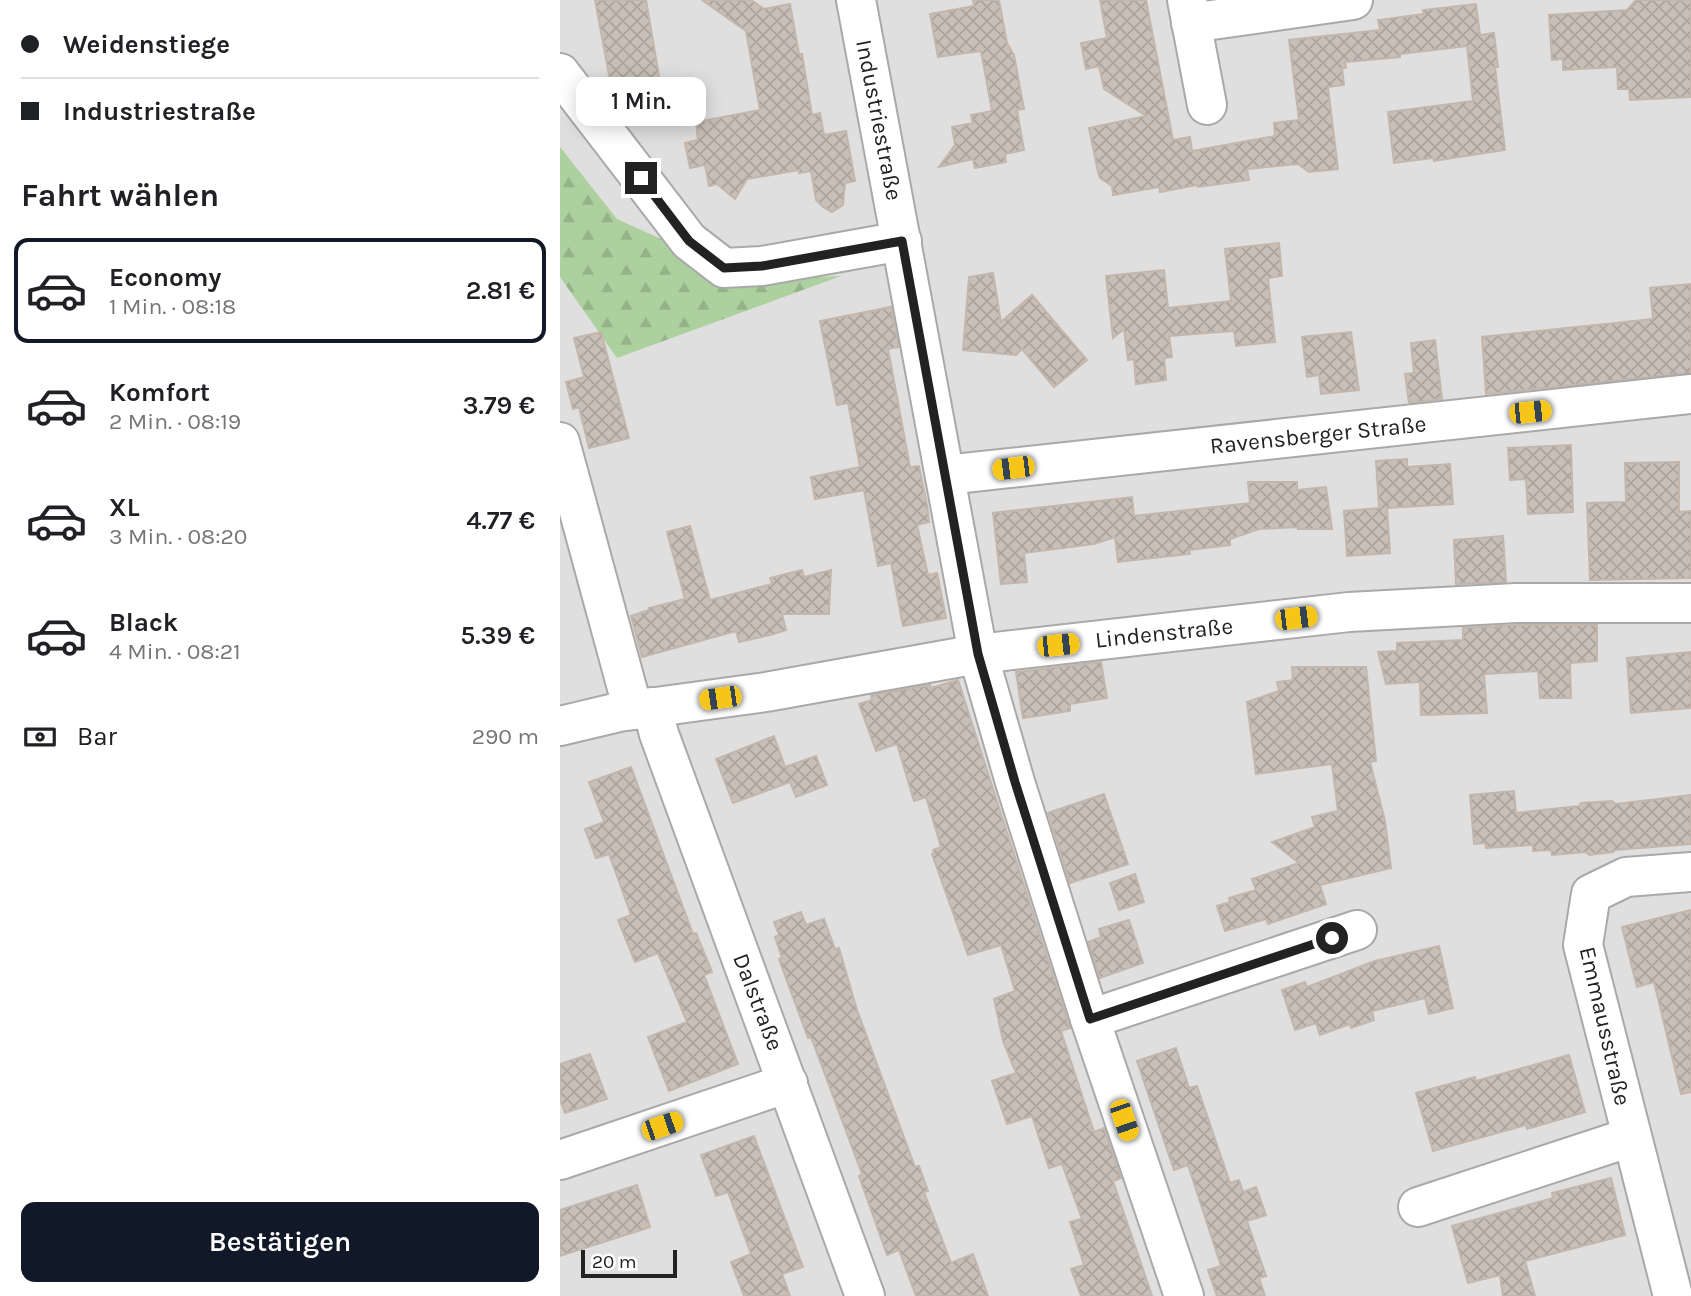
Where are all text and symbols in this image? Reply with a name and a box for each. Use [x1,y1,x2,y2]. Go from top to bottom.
text: Weidenstiege [63,29,230,60]
street label: Industriestraße [850,37,908,203]
callout: 1 Min. [576,76,706,125]
text: 1 Min. [611,88,671,115]
text: Industriestraße [63,96,256,127]
route end [625,162,657,194]
text: Fahrt wählen [21,177,219,214]
icon: car [25,259,88,322]
text: Economy [109,262,221,293]
text: 2.81 € [466,275,535,306]
text: 1 Min. · 08:18 [109,293,236,320]
icon: car [25,374,88,437]
text: Komfort [109,377,210,408]
text: 3.79 € [463,390,535,421]
car [1509,399,1552,425]
text: 2 Min. · 08:19 [109,408,241,435]
street label: Ravensberger Straße [1208,410,1428,460]
car [991,455,1036,481]
icon: car [25,489,88,552]
text: XL [109,492,140,523]
text: 4.77 € [466,505,535,536]
text: 3 Min. · 08:20 [109,523,247,550]
icon: car [25,604,88,667]
car [1274,605,1319,631]
text: Black [109,607,178,638]
street label: Lindenstraße [1094,612,1234,654]
text: 5.39 € [460,620,535,651]
car [1037,632,1080,658]
text: 4 Min. · 08:21 [109,638,241,665]
car [698,685,743,711]
icon: cash [21,718,59,756]
text: Bar [77,721,117,752]
text: 290 m [472,723,539,750]
route start [1316,922,1348,954]
street label: Emmausstraße [1574,944,1636,1108]
street label: Dalstraße [727,950,789,1054]
car [1108,1097,1141,1143]
car [639,1109,686,1143]
button: Bestätigen [21,1202,539,1282]
scale bar [581,1247,677,1279]
text: 20 m [592,1251,637,1273]

